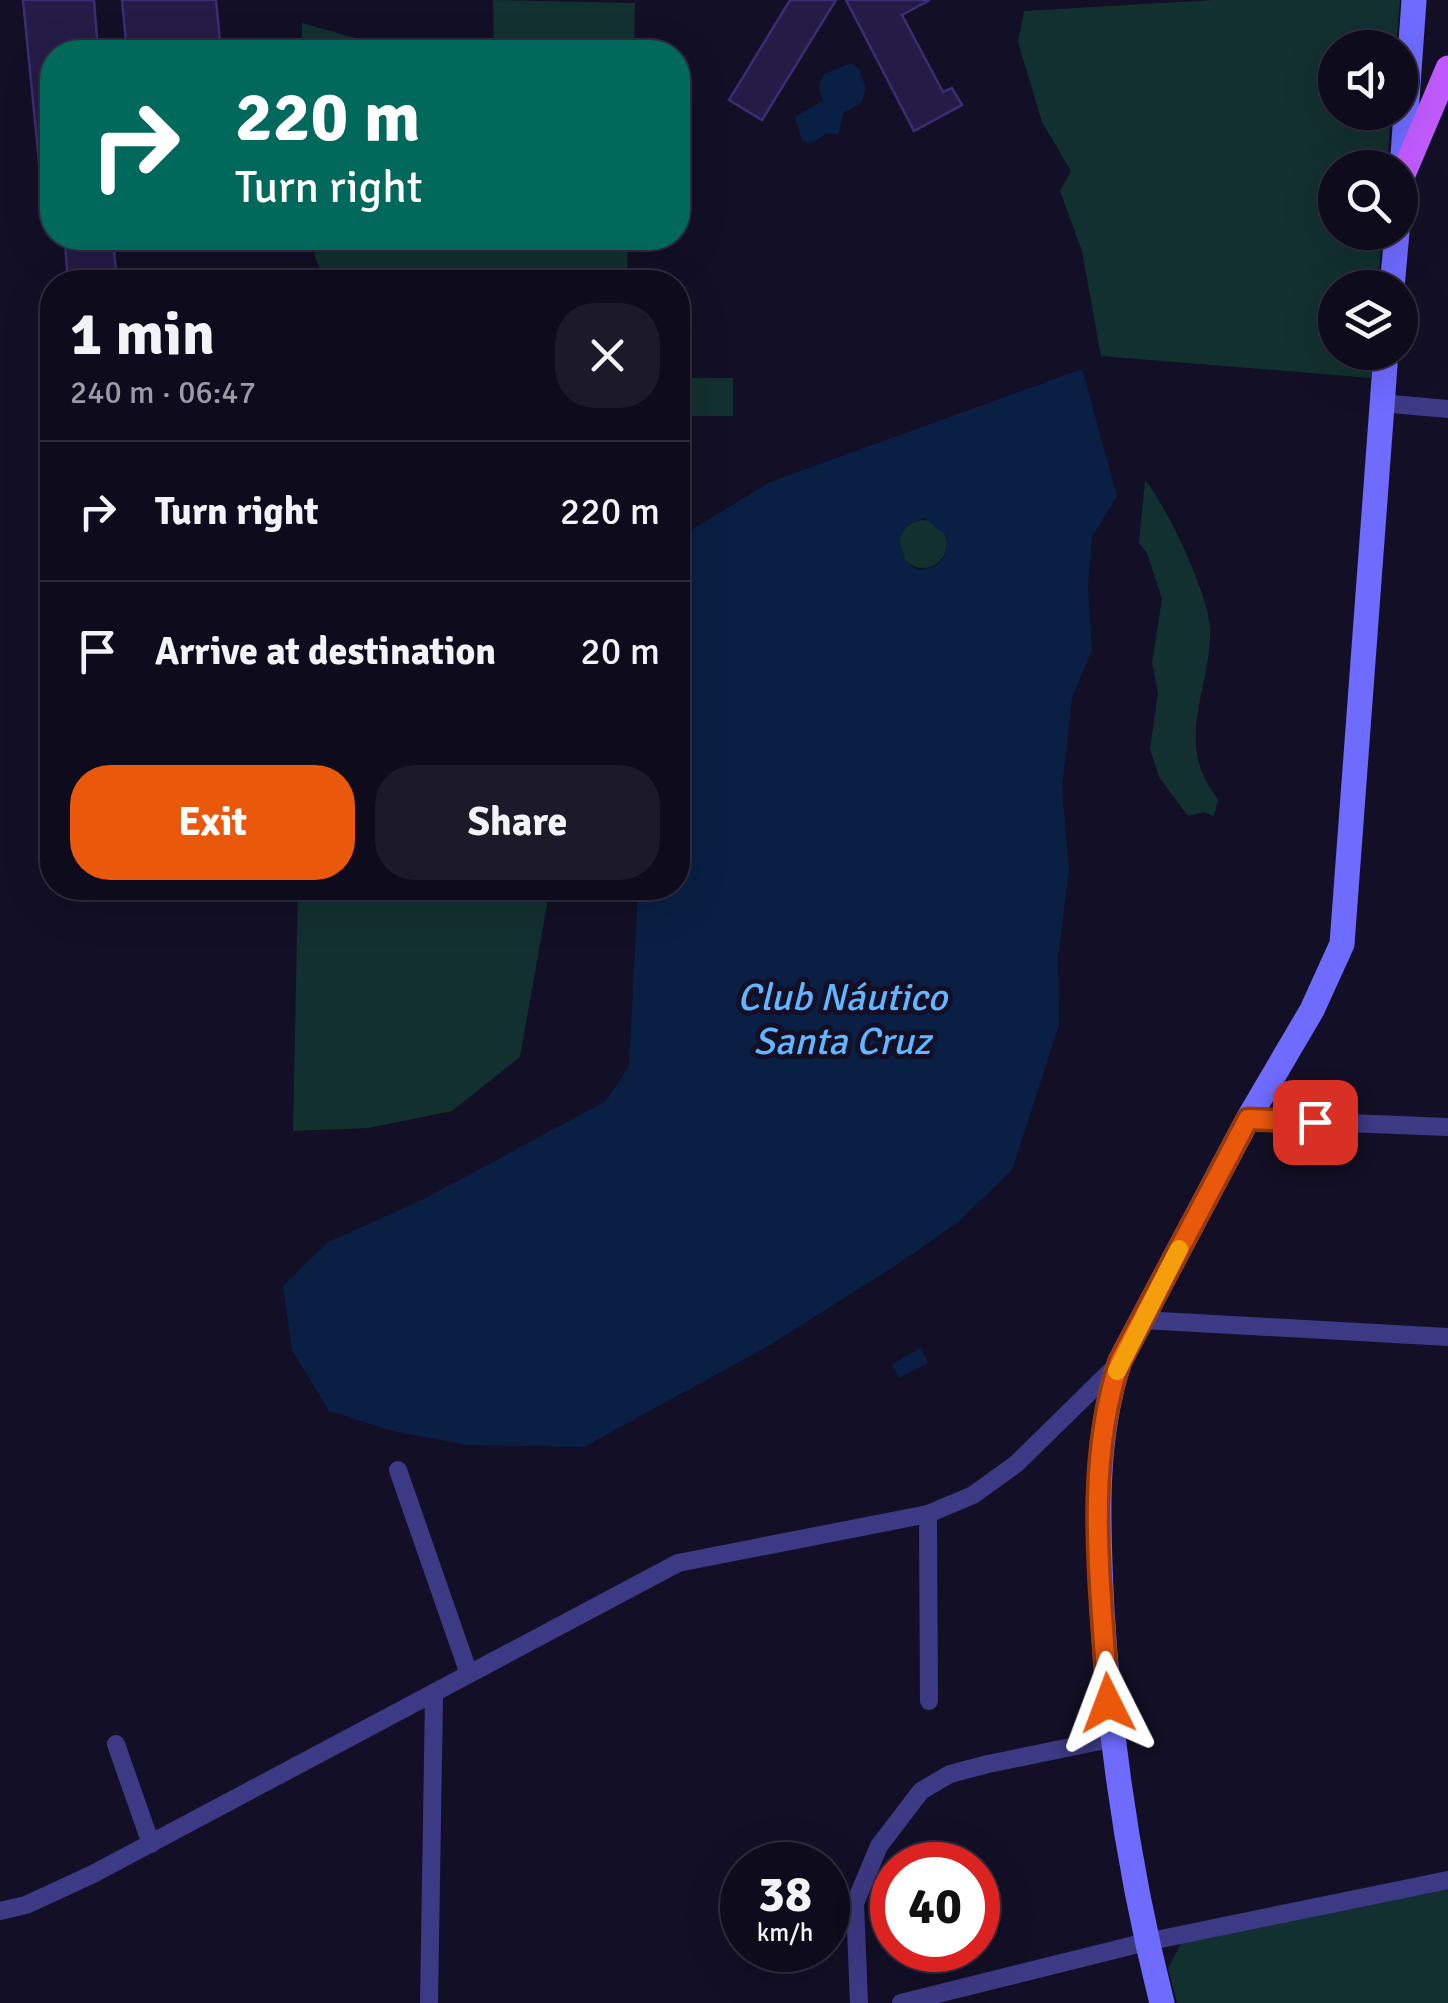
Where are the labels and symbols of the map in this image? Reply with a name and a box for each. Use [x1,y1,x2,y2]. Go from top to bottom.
water label: Club Náutico Santa Cruz [737,974,949,1065]
pin [1273,1080,1358,1165]
position arrow [1056,1651,1160,1755]
speed limit sign: 40 [870,1842,1000,1972]

